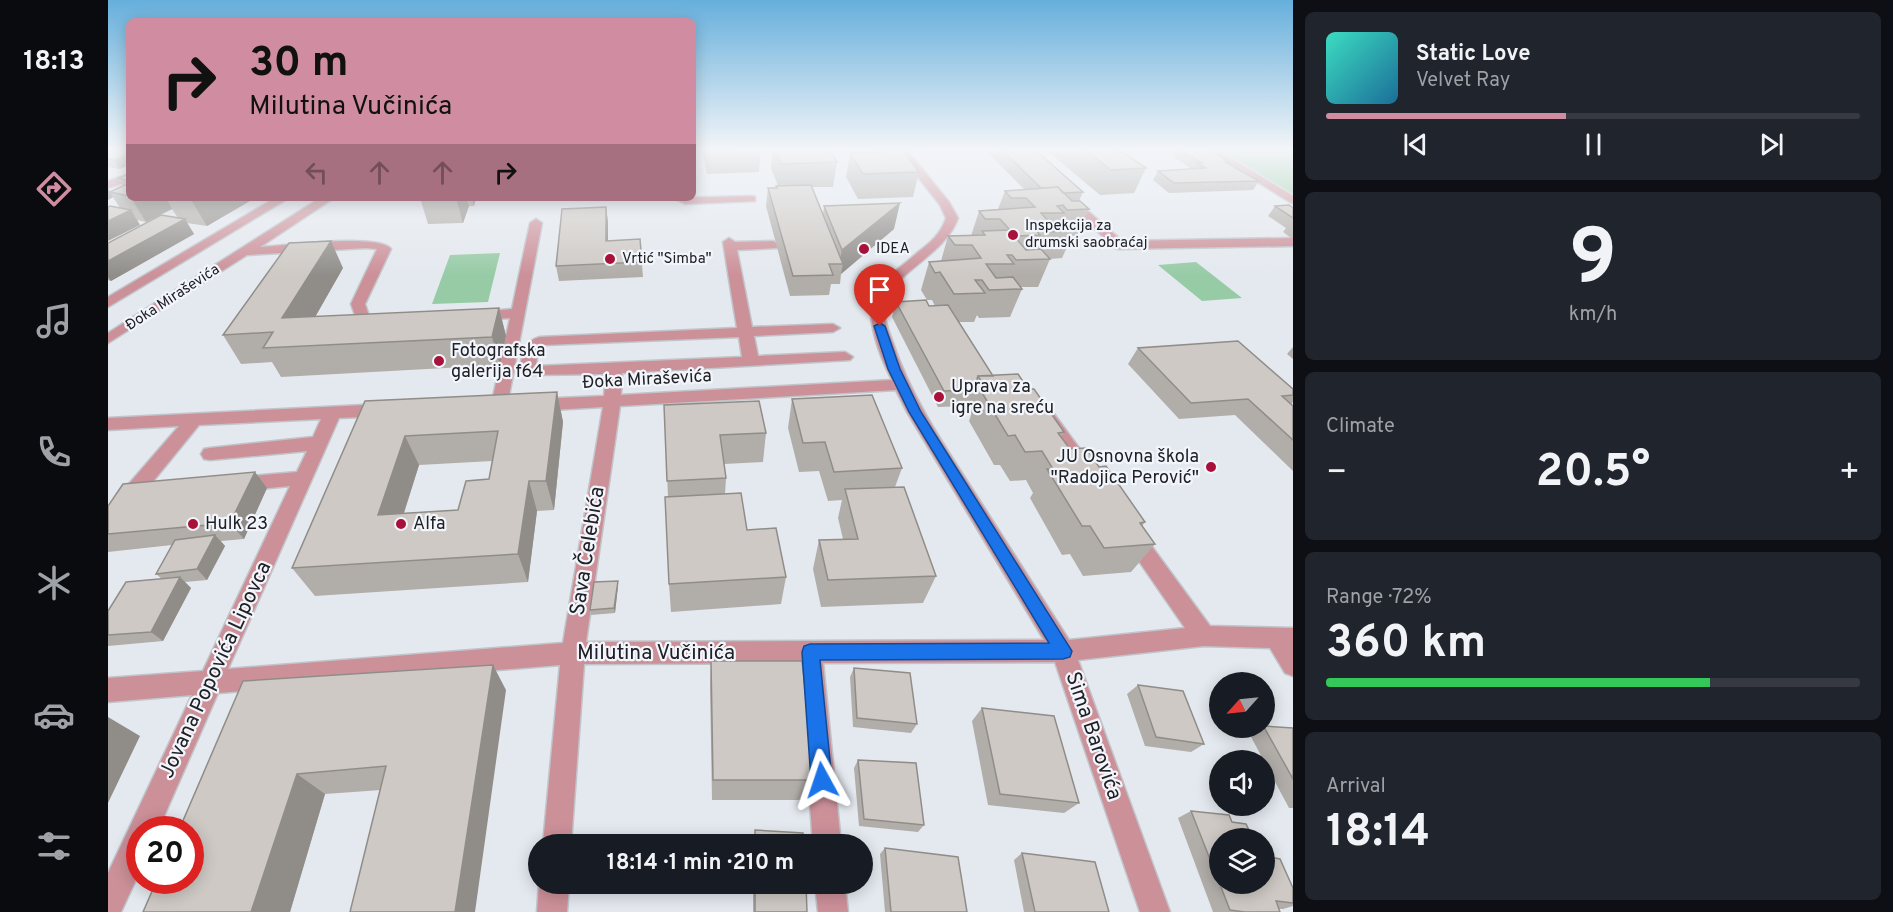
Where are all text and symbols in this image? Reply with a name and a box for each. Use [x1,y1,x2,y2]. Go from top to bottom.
text: 30 m [249,38,348,91]
text: Static Love [1416,41,1530,68]
icon: right [150,42,228,120]
text: 18:13 [23,45,85,79]
text: Velvet Ray [1416,68,1510,94]
text: Milutina Vučinića [249,90,452,124]
icon: previous [1399,128,1432,161]
icon: pause [1577,128,1610,161]
icon: next [1755,128,1788,161]
icon: left [300,156,333,189]
icon: ahead [363,156,396,189]
icon: ahead [426,156,459,189]
icon: right [489,156,522,189]
icon: directions [33,168,75,210]
text: 9 [1569,213,1617,312]
place label: Inspekcija za drumski saobraćaj [1025,217,1148,253]
marker: Inspekcija za drumski saobraćaj [1006,228,1020,242]
place label: IDEA [876,240,910,259]
marker: IDEA [857,242,871,256]
place label: Vrtić "Simba" [622,250,712,269]
marker: Vrtić "Simba" [603,252,617,266]
street label: Đoka Miraševića [122,261,224,335]
pin [854,264,905,326]
icon: arrive [863,273,896,306]
icon: music [33,300,75,342]
text: km/h [1569,302,1617,328]
place label: Fotografska galerija f64 [451,340,545,384]
marker: Fotografska galerija f64 [432,354,446,368]
street label: Đoka Miraševića [582,365,712,395]
place label: Uprava za igre na sreću [951,376,1054,420]
marker: Uprava za igre na sreću [932,390,946,404]
text: Climate [1326,414,1395,440]
icon: phone [33,431,75,473]
text: 20.5° [1536,445,1650,502]
place label: JU Osnovna škola "Radojica Perović" [1051,446,1199,490]
text: − [1326,453,1347,495]
text: + [1839,453,1860,495]
marker: JU Osnovna škola "Radojica Perović" [1204,460,1218,474]
street label: Sava Čelebića [563,484,612,617]
place label: Hulk 23 [205,513,268,536]
place label: Alfa [413,513,445,536]
marker: Hulk 23 [186,517,200,531]
marker: Alfa [394,517,408,531]
street label: Jovana Popovića Lipovca [154,557,278,783]
icon: climate [33,562,75,604]
text: Range · 72% [1326,585,1432,611]
text: 360 km [1326,616,1486,673]
street label: Milutina Vučinića [577,640,735,667]
street label: Sima Barovića [1058,668,1128,804]
north arrow [1209,672,1275,738]
map controls [1209,672,1275,894]
icon: car [33,694,75,736]
position arrow [790,748,854,812]
button: sound [1209,750,1275,816]
text: Arrival [1326,774,1386,800]
text: 18:14 [1326,805,1430,862]
speed limit sign: 20 [126,816,204,894]
icon: filters [33,825,75,867]
button: layers [1209,828,1275,894]
text: 18:14 · 1 min · 210 m [607,850,794,877]

